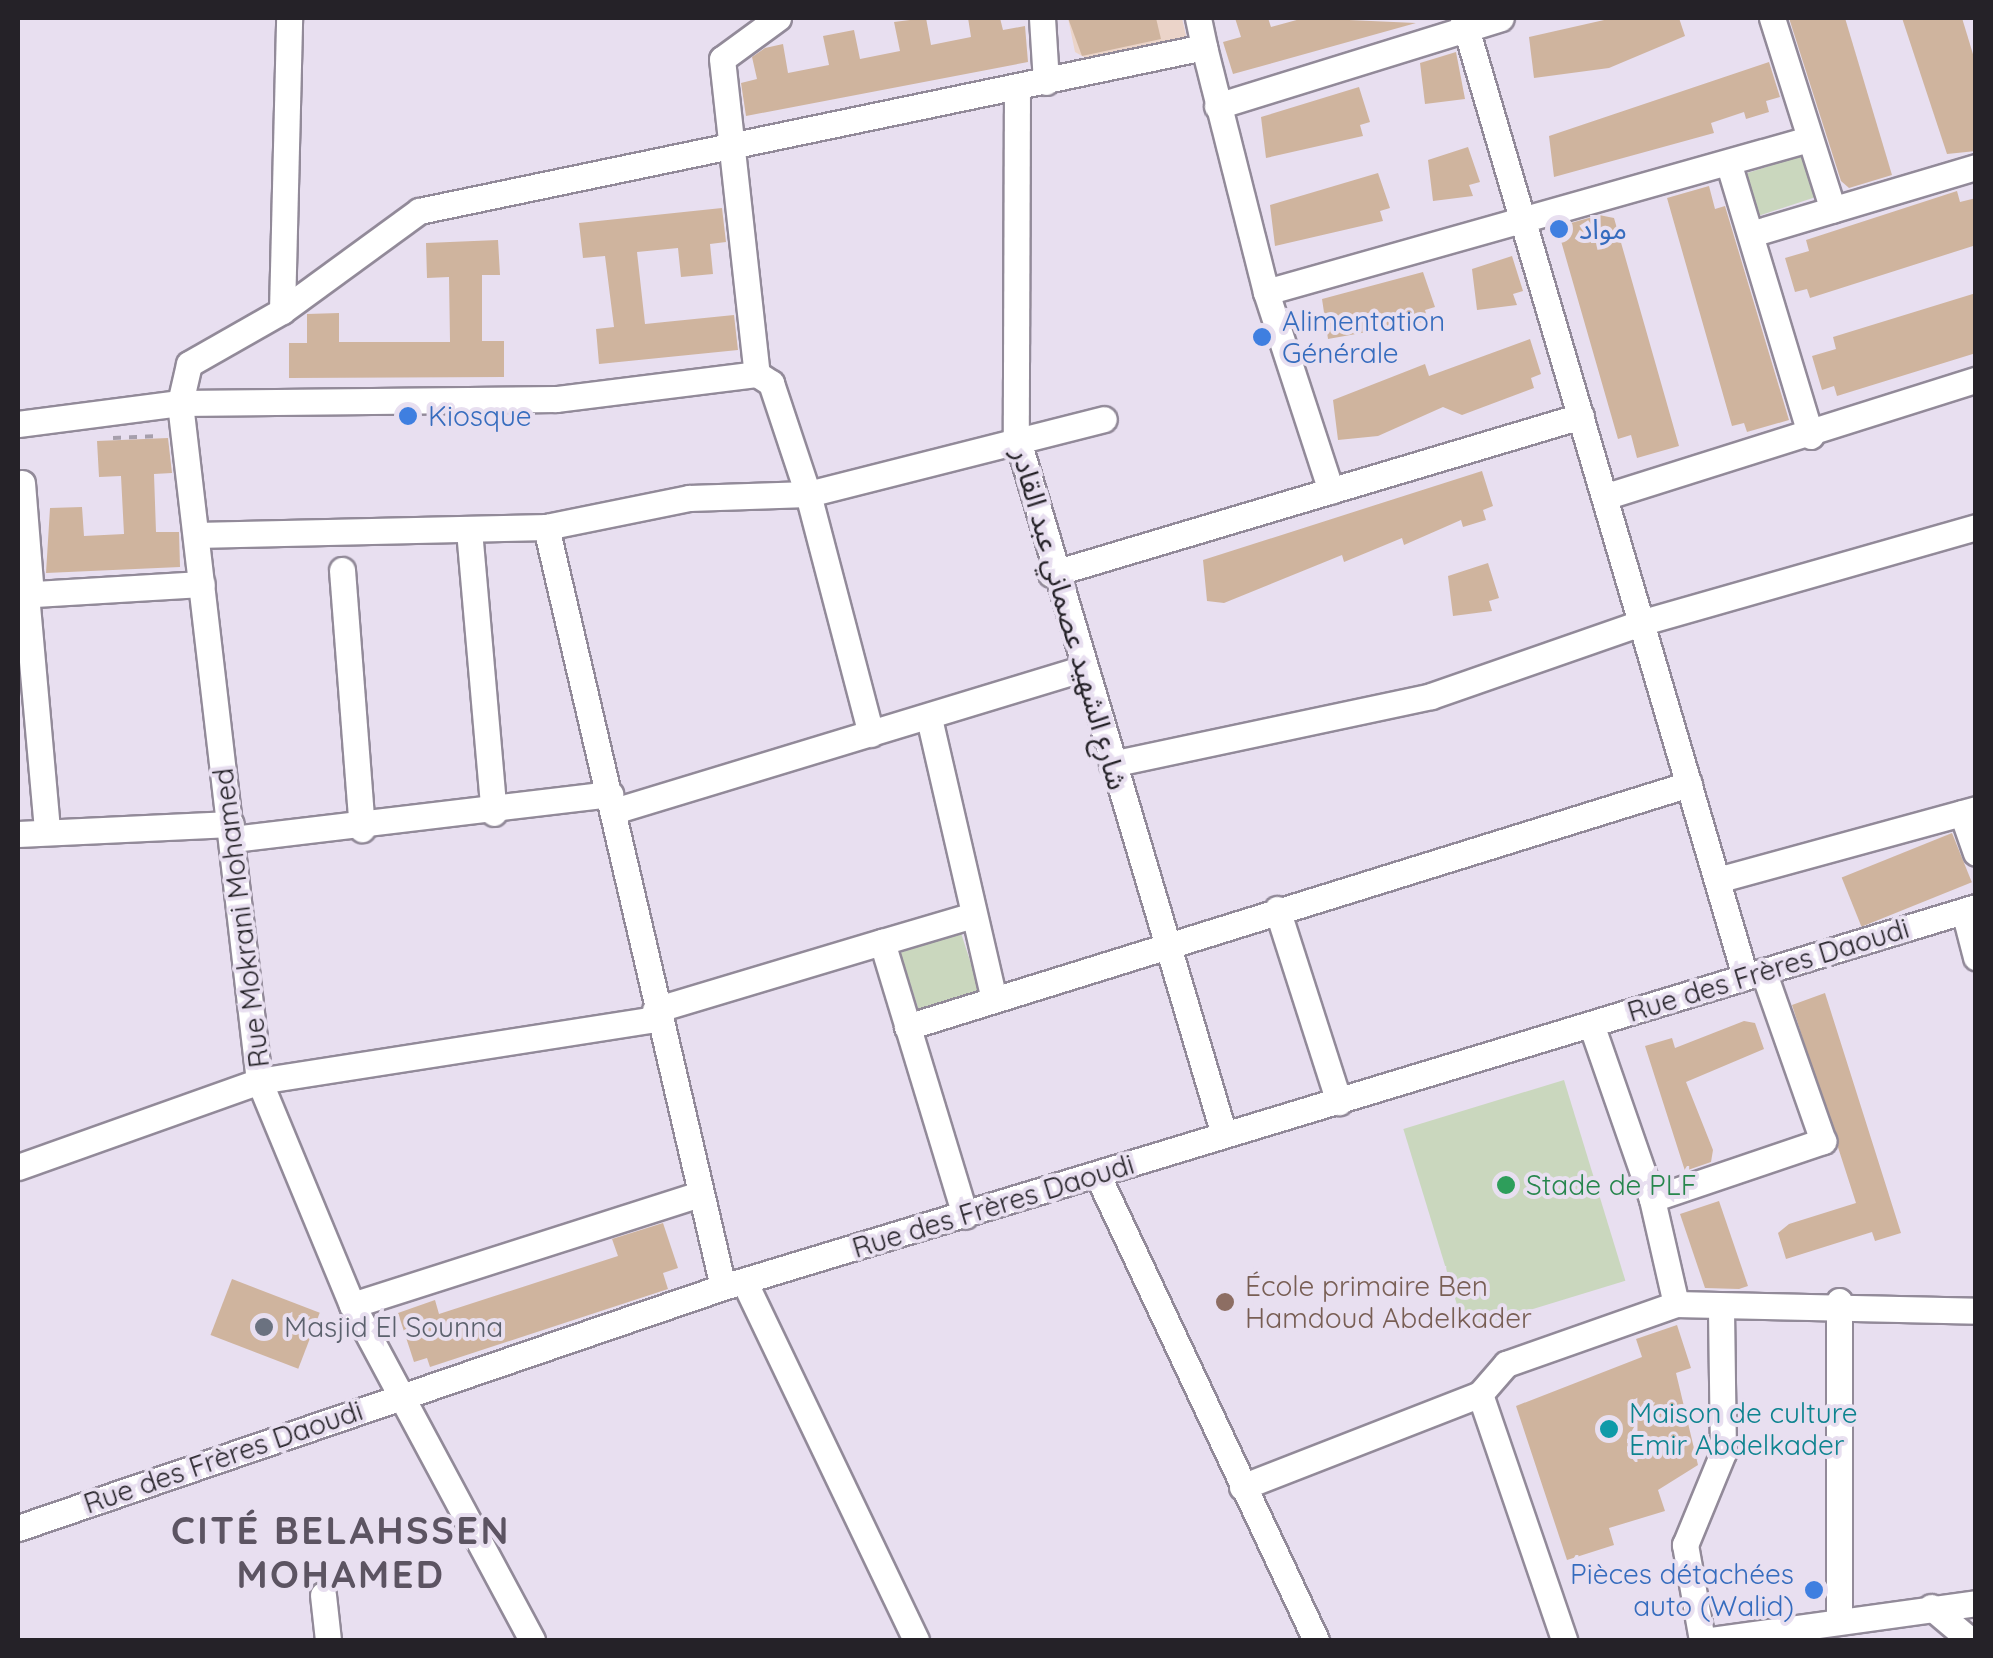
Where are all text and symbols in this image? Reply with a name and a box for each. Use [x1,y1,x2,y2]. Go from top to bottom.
place label: مواد [1579,212,1627,246]
marker: مواد [1548,218,1570,240]
place label: Alimentation Générale [1282,304,1445,370]
marker: Alimentation Générale [1251,326,1273,348]
place label: Kiosque [428,399,532,433]
marker: Kiosque [397,405,419,427]
street label: شارع الشهيد عصماني عبد القادر [1005,444,1135,794]
street label: Rue Mokrani Mohamed [206,766,276,1070]
street label: Rue des Frères Daoudi [1623,911,1913,1029]
street label: Rue des Frères Daoudi [848,1147,1138,1265]
place label: Stade de PLF [1526,1168,1696,1202]
marker: Stade de PLF [1495,1174,1517,1196]
place label: École primaire Ben Hamdoud Abdelkader [1245,1269,1532,1335]
marker: École primaire Ben Hamdoud Abdelkader [1214,1291,1236,1313]
place label: Masjid El Sounna [284,1310,503,1344]
marker: Masjid El Sounna [253,1316,275,1338]
street label: Rue des Frères Daoudi [79,1393,367,1521]
place label: Maison de culture Emir Abdelkader [1629,1396,1858,1462]
marker: Maison de culture Emir Abdelkader [1598,1418,1620,1440]
district label: CITÉ BELAHSSEN MOHAMED [171,1508,511,1598]
place label: Pièces détachées auto (Walid) [1570,1557,1794,1623]
marker: Pièces détachées auto (Walid) [1803,1579,1825,1601]

